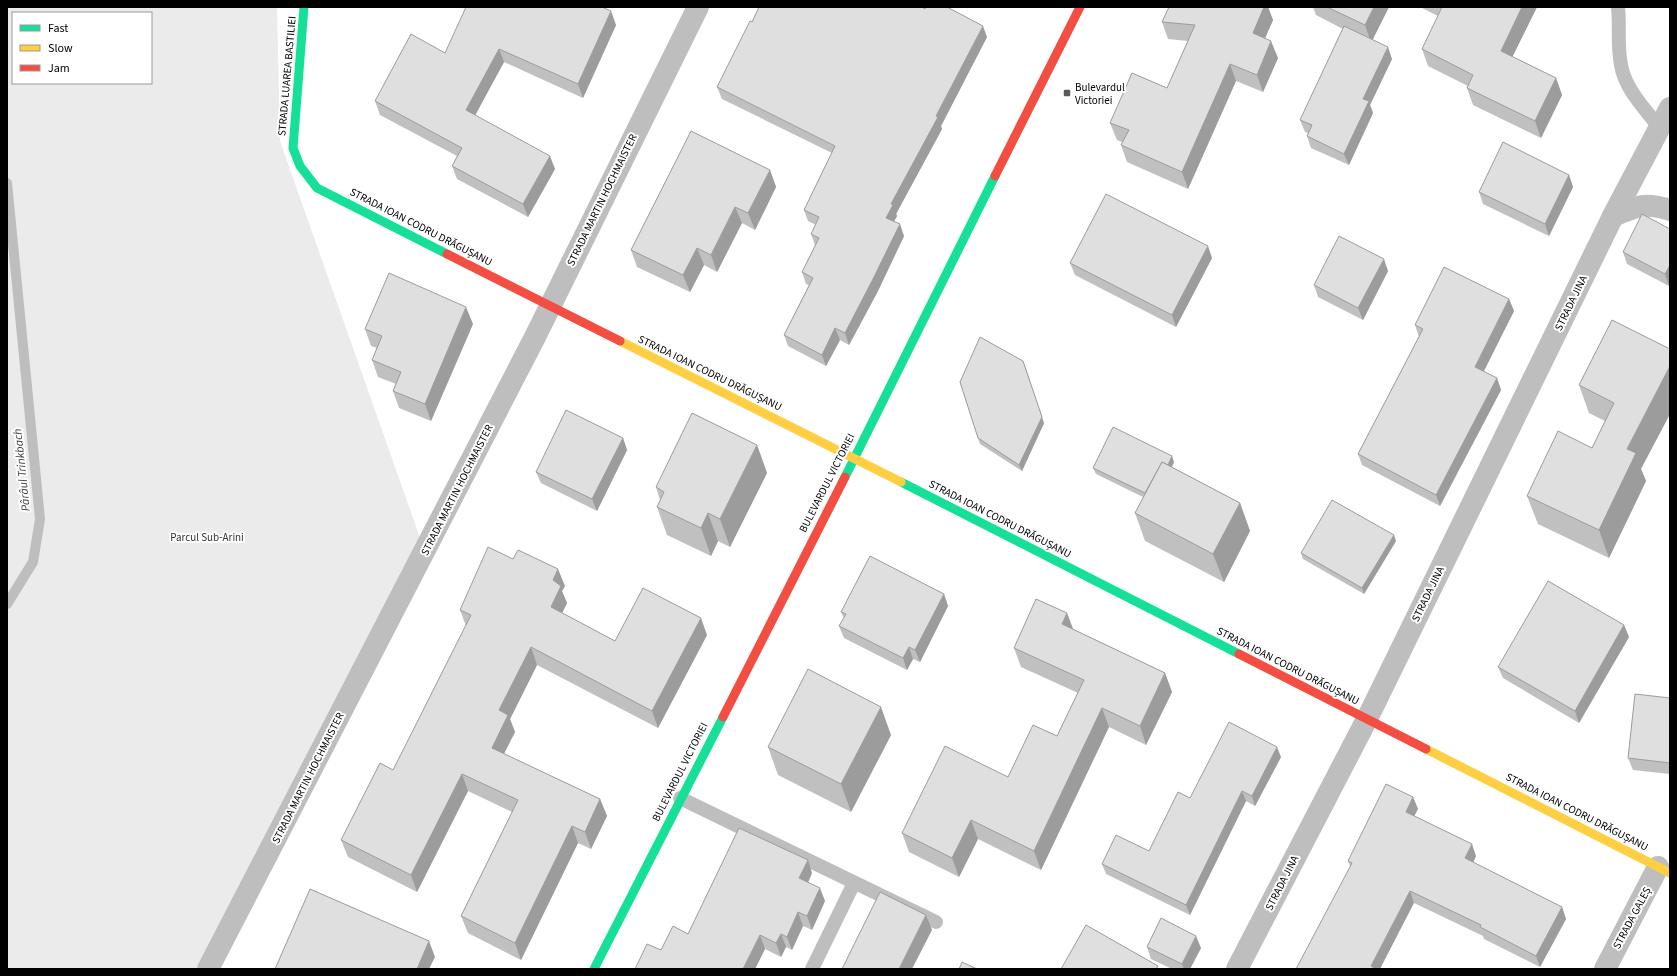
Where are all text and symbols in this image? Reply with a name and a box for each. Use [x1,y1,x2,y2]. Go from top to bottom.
legend [12,12,152,84]
street label: STRADA LUAREA BASTILIEI [274,15,300,137]
text: Fast [48,20,68,37]
text: Slow [48,40,73,57]
text: Jam [48,60,70,77]
place label: Bulevardul Victoriei [1075,80,1125,108]
marker: Bulevardul Victoriei [1062,88,1072,98]
street label: STRADA MARTIN HOCHMAISTER [563,131,641,269]
street label: STRADA IOAN CODRU DRĂGUȘANU [347,184,495,270]
street label: STRADA JINA [1551,273,1591,333]
street label: STRADA IOAN CODRU DRĂGUȘANU [636,332,784,414]
street label: STRADA MARTIN HOCHMAISTER [417,422,497,558]
water label: Pârâul Trinkbach [9,428,35,512]
street label: BULEVARDUL VICTORIEI [796,431,858,535]
street label: STRADA IOAN CODRU DRĂGUȘANU [926,476,1074,562]
park label: Parcul Sub-Arini [170,530,244,545]
street label: STRADA JINA [1408,564,1448,624]
street label: STRADA IOAN CODRU DRĂGUȘANU [1214,623,1362,709]
street label: STRADA MARTIN HOCHMAISTER [268,710,348,846]
street label: BULEVARDUL VICTORIEI [649,720,711,824]
street label: STRADA IOAN CODRU DRĂGUȘANU [1503,769,1651,855]
street label: STRADA JINA [1262,853,1302,913]
street label: STRADA GALEȘ [1609,884,1655,952]

